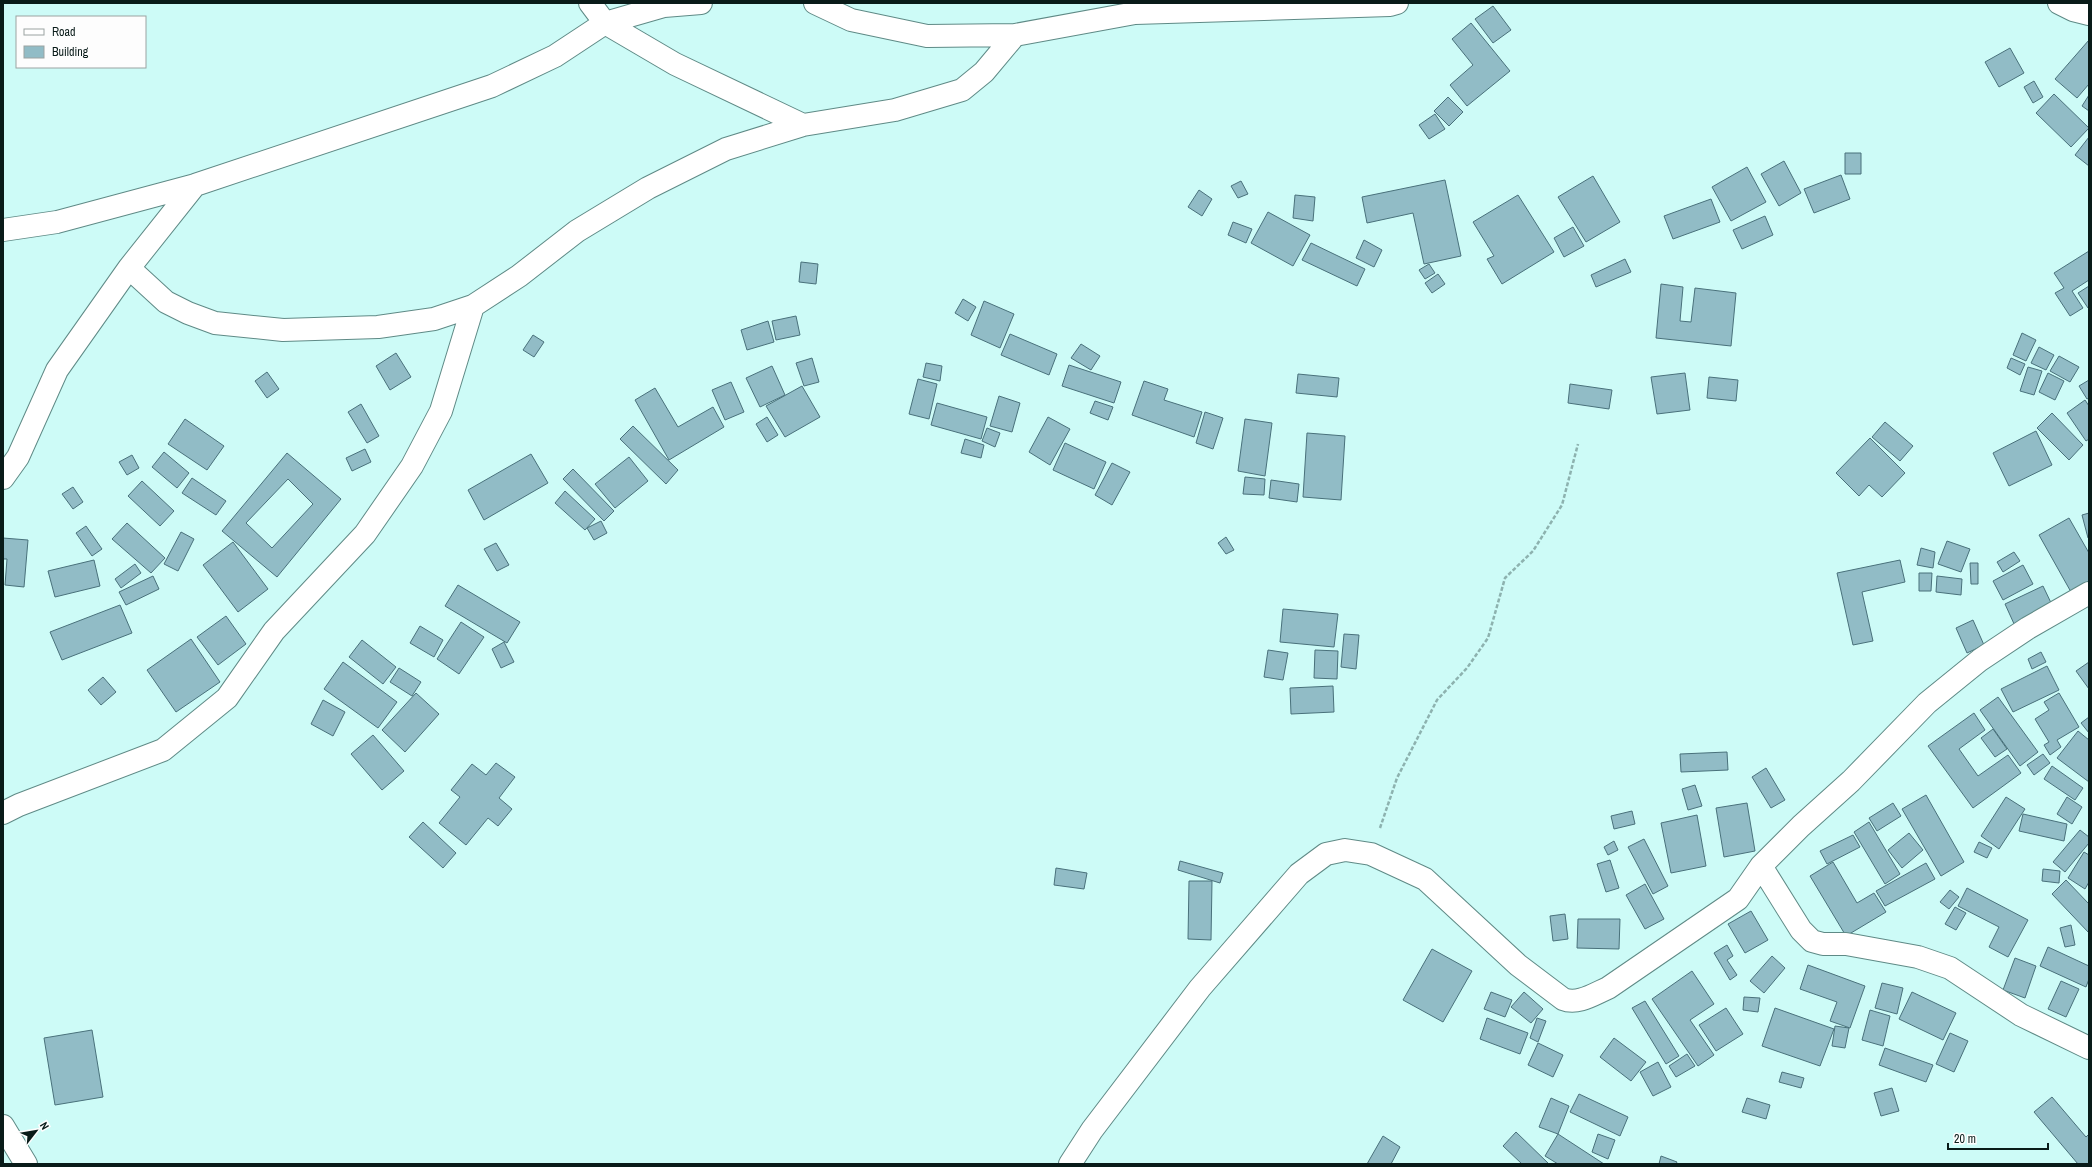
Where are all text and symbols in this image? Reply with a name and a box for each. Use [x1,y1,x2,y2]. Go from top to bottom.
legend [16,16,146,68]
text: Road [52,24,76,40]
text: Building [52,44,89,60]
north arrow [16,1111,56,1151]
text: N [37,1119,52,1132]
scale bar [1948,1125,2048,1151]
text: 20 m [1954,1131,1976,1147]

